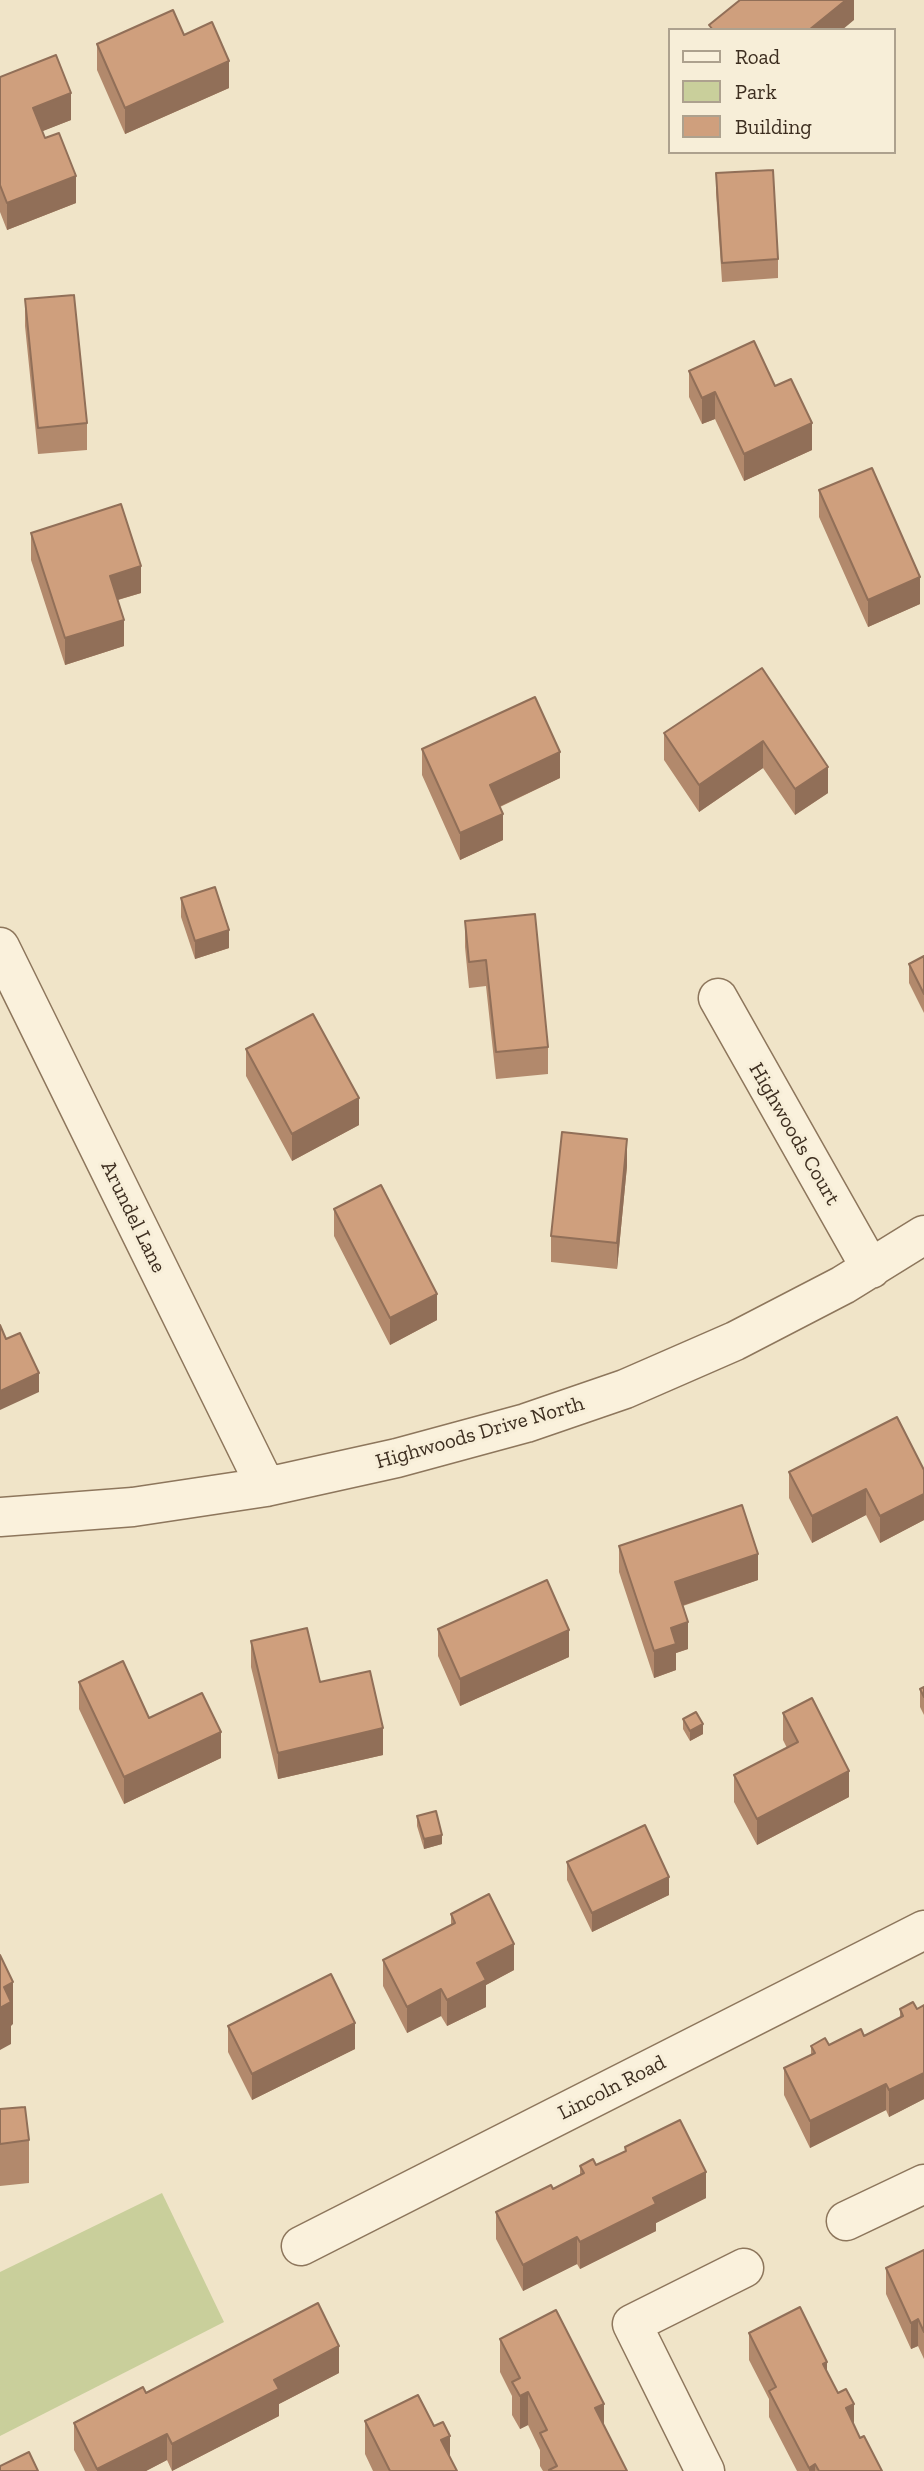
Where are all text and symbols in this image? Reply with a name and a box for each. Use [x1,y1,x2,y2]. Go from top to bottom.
legend [668,28,896,154]
text: Road [735,44,780,69]
text: Park [735,79,777,104]
text: Building [735,114,812,139]
street label: Highwoods Court [743,1058,845,1210]
street label: Arundel Lane [95,1157,171,1277]
street label: Highwoods Drive North [373,1391,587,1475]
street label: Lincoln Road [554,2050,670,2126]

